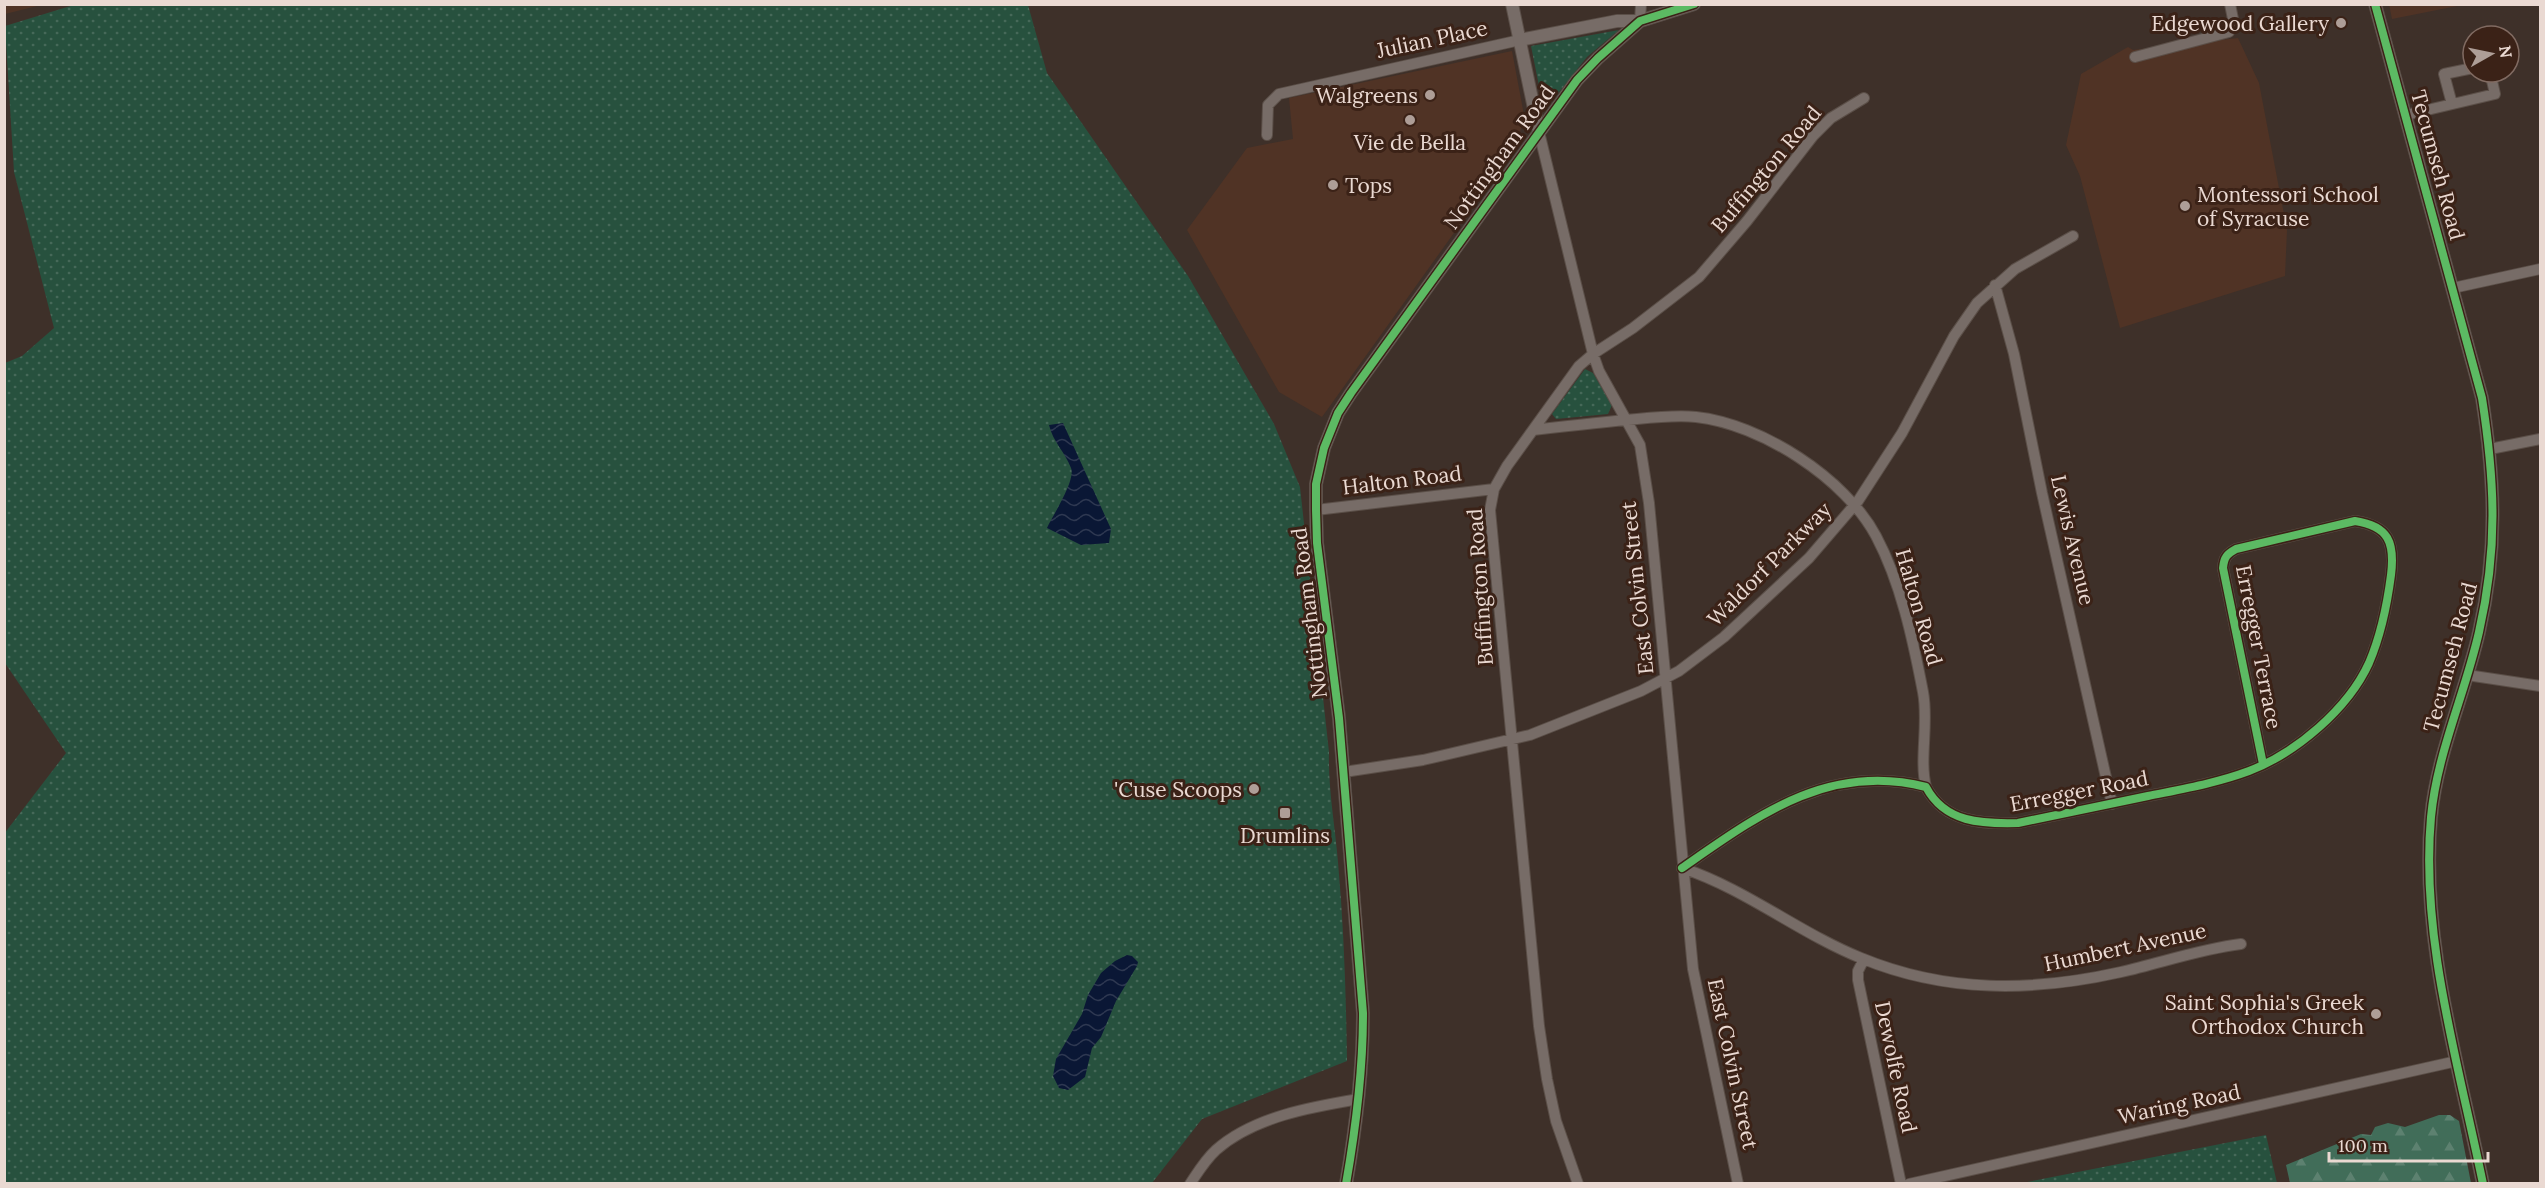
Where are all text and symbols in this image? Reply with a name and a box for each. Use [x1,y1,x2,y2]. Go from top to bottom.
place label: Edgewood Gallery [2151,10,2329,37]
street label: Julian Place [1373,14,1490,64]
marker: Edgewood Gallery [2334,16,2348,30]
north arrow [2461,24,2521,84]
text: N [2495,44,2517,59]
street label: Nottingham Road [1438,80,1560,234]
place label: Walgreens [1316,82,1418,109]
street label: Tecumseh Road [2405,87,2471,243]
marker: Walgreens [1423,88,1437,102]
street label: Buffington Road [1705,100,1827,238]
marker: Vie de Bella [1403,113,1417,127]
place label: Vie de Bella [1353,129,1466,156]
place label: Tops [1345,172,1392,199]
marker: Tops [1326,178,1340,192]
place label: Montessori School of Syracuse [2197,181,2379,232]
marker: Montessori School of Syracuse [2178,199,2192,213]
street label: Halton Road [1341,459,1463,501]
street label: Lewis Avenue [2045,472,2101,608]
street label: Waldorf Parkway [1701,496,1837,632]
street label: East Colvin Street [1614,499,1660,676]
street label: Buffington Road [1461,507,1499,667]
street label: Nottingham Road [1285,526,1333,700]
street label: Halton Road [1889,546,1949,668]
street label: Erregger Terrace [2230,563,2288,731]
street label: Tecumseh Road [2417,579,2483,735]
street label: Erregger Road [2008,764,2150,818]
place label: 'Cuse Scoops [1114,776,1242,803]
marker: 'Cuse Scoops [1247,782,1261,796]
marker: Drumlins [1278,806,1292,820]
place label: Drumlins [1240,822,1330,849]
street label: Humbert Avenue [2041,917,2209,977]
street label: East Colvin Street [1702,976,1764,1153]
place label: Saint Sophia's Greek Orthodox Church [2165,989,2365,1040]
street label: Dewolfe Road [1869,999,1923,1135]
marker: Saint Sophia's Greek Orthodox Church [2369,1007,2383,1021]
street label: Waring Road [2115,1078,2243,1130]
scale bar [2329,1125,2488,1163]
text: 100 m [2338,1134,2388,1157]

